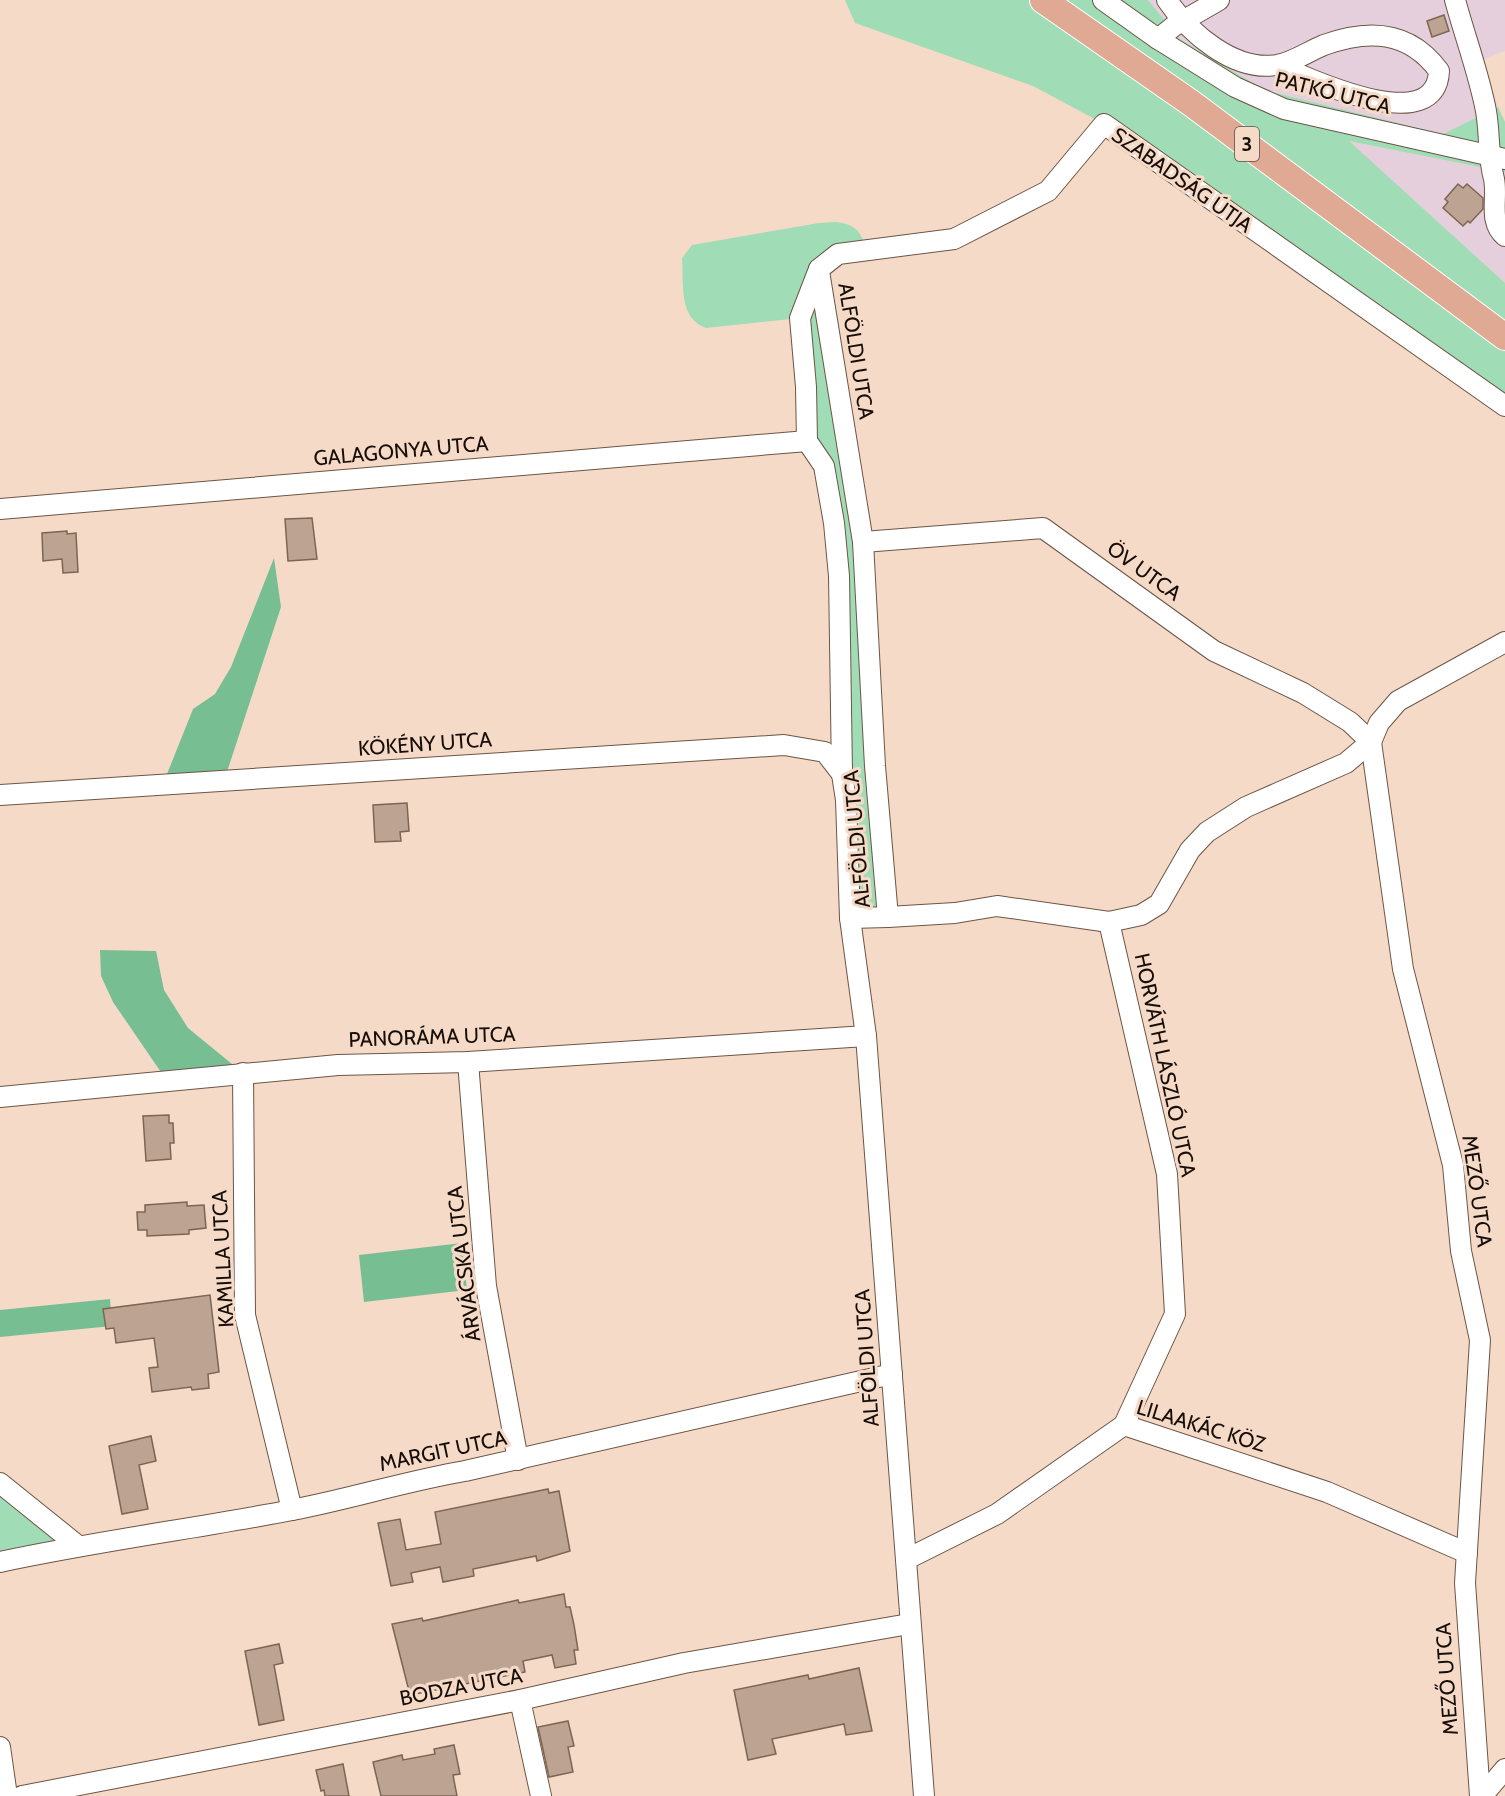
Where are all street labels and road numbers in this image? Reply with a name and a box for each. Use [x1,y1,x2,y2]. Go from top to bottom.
street label: PATKÓ UTCA [1273,66,1394,119]
street label: SZABADSÁG ÚTJA [1107,122,1257,237]
road number: 3 [1235,127,1259,161]
street label: ALFÖLDI UTCA [833,281,880,421]
street label: GALAGONYA UTCA [313,430,489,471]
street label: ÖV UTCA [1102,535,1186,606]
street label: KÖKÉNY UTCA [357,726,493,761]
street label: ALFÖLDI UTCA [838,769,875,909]
street label: HORVÁTH LÁSZLÓ UTCA [1130,951,1201,1179]
street label: PANORÁMA UTCA [348,1021,516,1052]
street label: MEZŐ UTCA [1457,1133,1499,1249]
street label: ÁRVÁCSKA UTCA [442,1185,485,1343]
street label: KAMILLA UTCA [206,1190,239,1328]
street label: ALFÖLDI UTCA [849,1288,884,1428]
street label: LILAAKÁC KÖZ [1134,1394,1269,1457]
street label: MARGIT UTCA [377,1425,509,1476]
street label: MEZŐ UTCA [1429,1622,1463,1736]
street label: BODZA UTCA [397,1662,524,1711]

